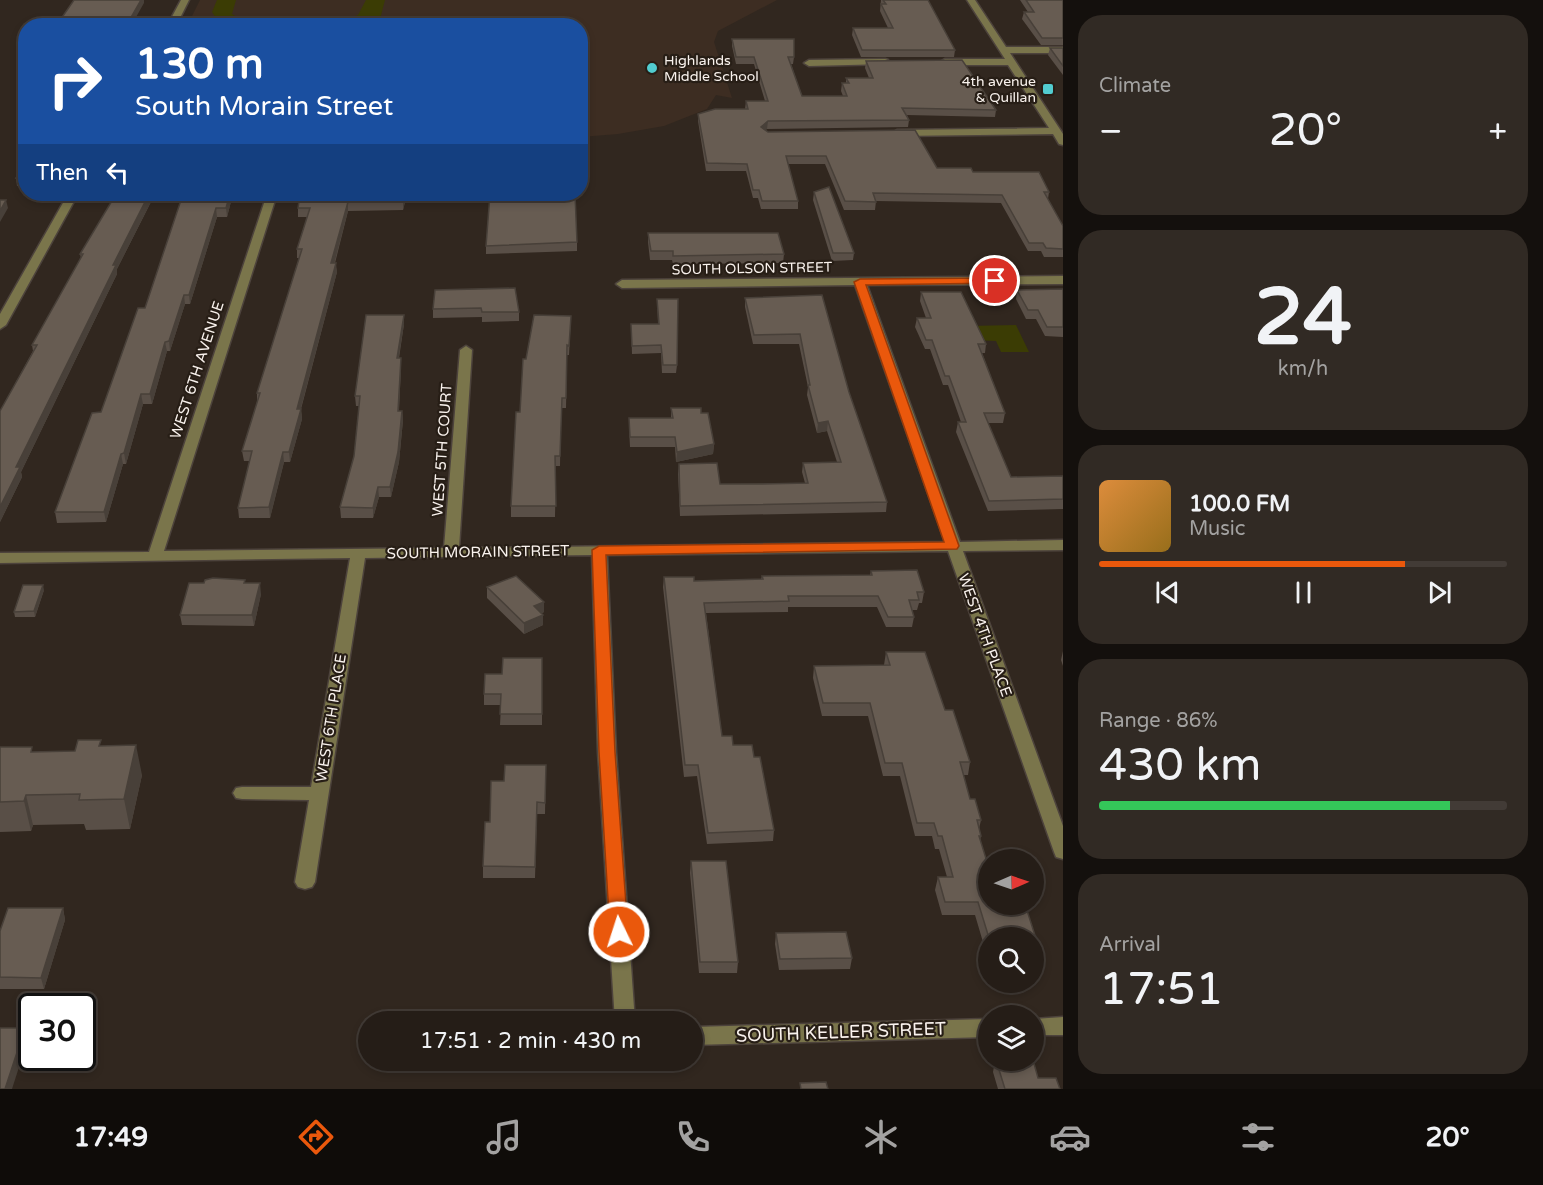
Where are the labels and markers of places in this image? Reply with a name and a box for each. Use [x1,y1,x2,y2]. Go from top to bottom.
place label: Highlands Middle School [664,52,759,85]
marker: Highlands Middle School [645,61,659,75]
place label: 4th avenue & Quillan [962,73,1036,106]
marker: 4th avenue & Quillan [1041,82,1055,96]
pin [969,255,1020,306]

